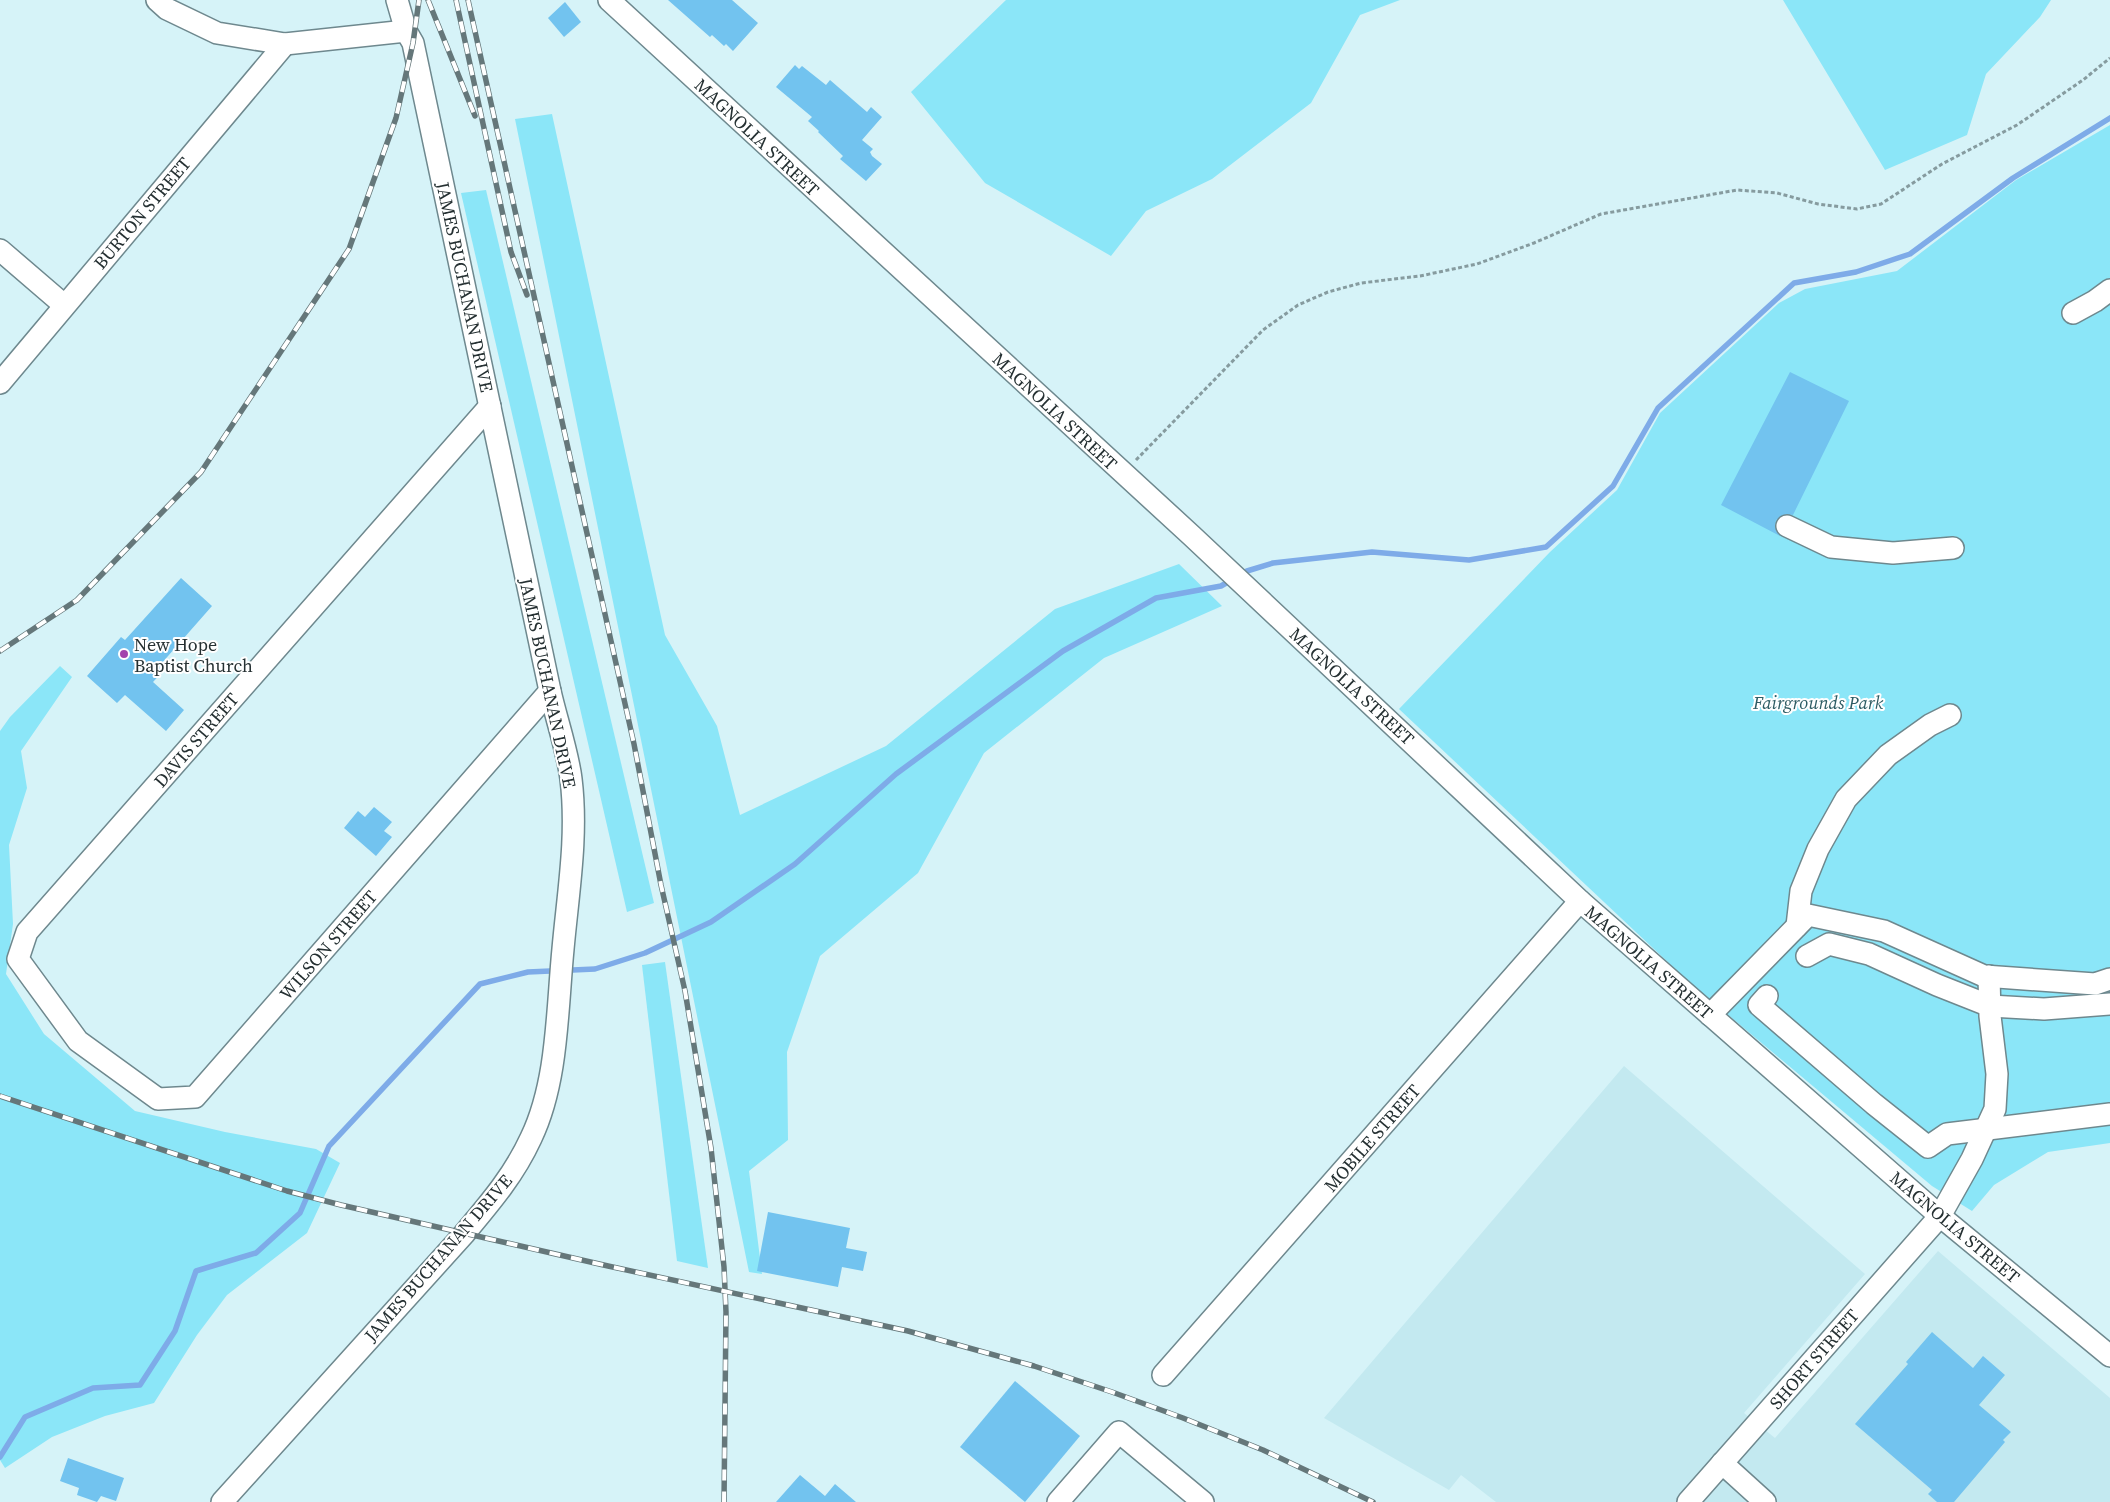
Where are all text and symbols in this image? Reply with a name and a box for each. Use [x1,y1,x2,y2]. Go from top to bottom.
street label: MAGNOLIA STREET [689,72,825,202]
street label: BURTON STREET [88,151,196,274]
street label: JAMES BUCHANAN DRIVE [430,179,500,395]
street label: MAGNOLIA STREET [987,346,1123,476]
street label: JAMES BUCHANAN DRIVE [513,575,583,791]
street label: MAGNOLIA STREET [1284,621,1420,751]
place label: New Hope Baptist Church [134,632,253,678]
marker: New Hope Baptist Church [118,648,130,660]
street label: DAVIS STREET [148,687,244,793]
park label: Fairgrounds Park [1752,690,1884,715]
street label: WILSON STREET [273,885,383,1005]
street label: MAGNOLIA STREET [1580,899,1719,1025]
street label: MOBILE STREET [1318,1079,1426,1197]
street label: MAGNOLIA STREET [1885,1165,2025,1289]
street label: JAMES BUCHANAN DRIVE [358,1169,518,1348]
street label: SHORT STREET [1764,1303,1865,1414]

